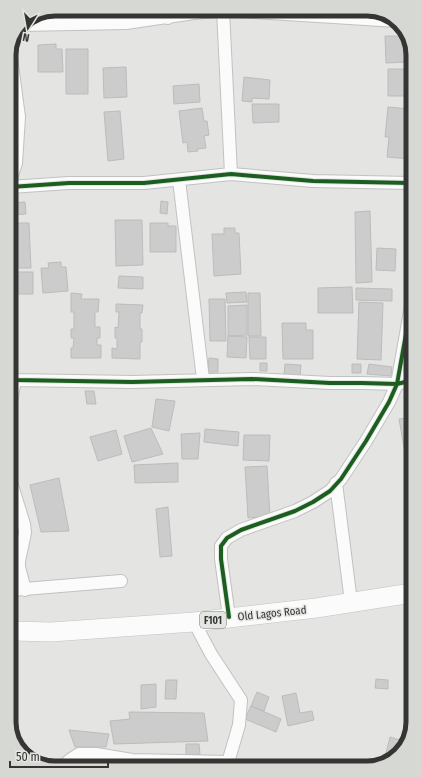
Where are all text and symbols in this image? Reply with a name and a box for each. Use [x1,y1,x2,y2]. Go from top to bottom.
north arrow [8,8,48,48]
text: N [22,30,31,44]
street label: Old Lagos Road [237,603,307,624]
road number: F101 [200,612,226,628]
scale bar [10,743,108,769]
text: 50 m [16,750,40,764]

